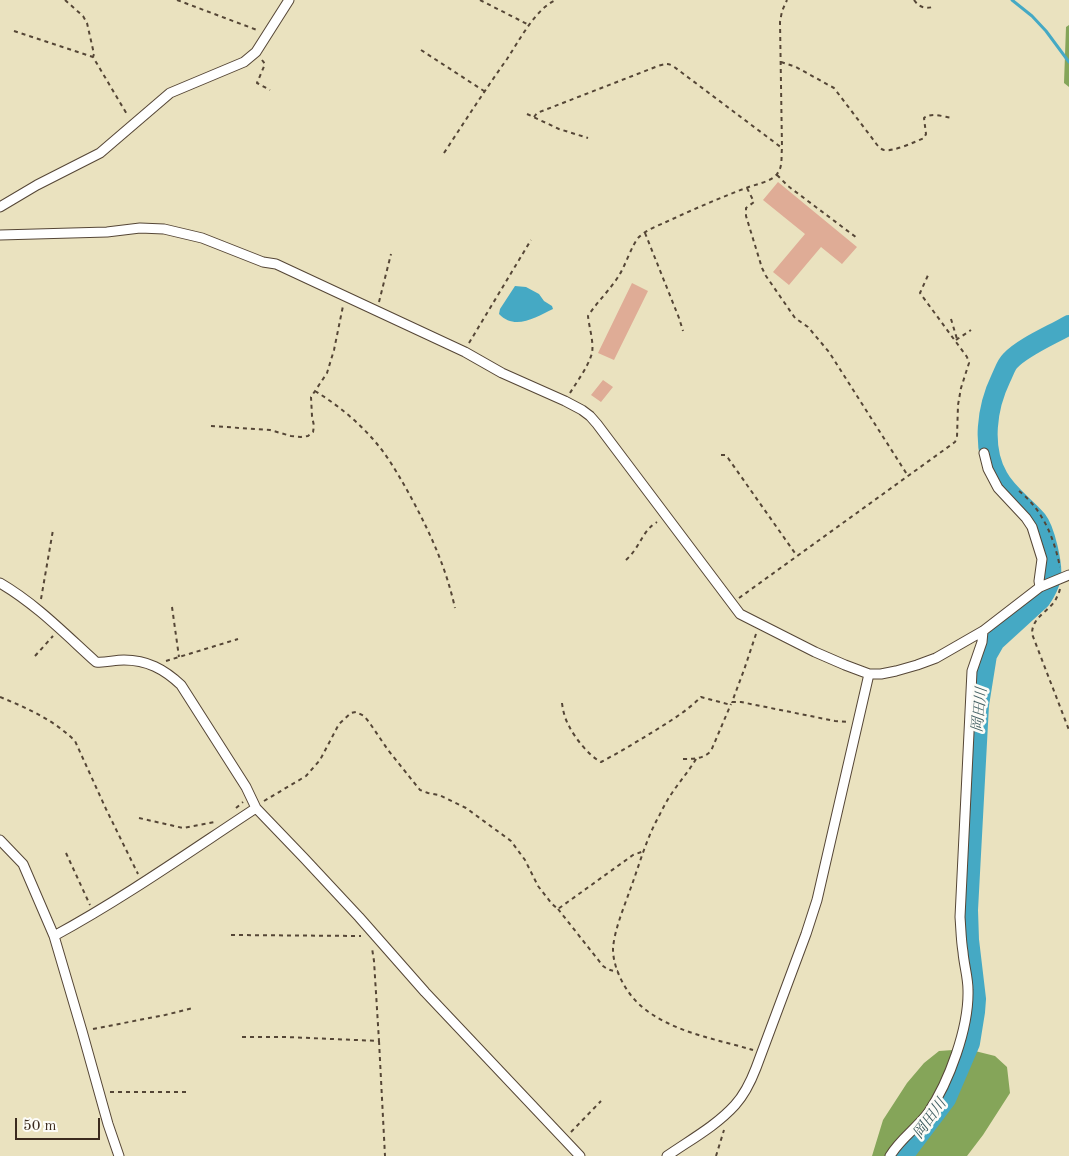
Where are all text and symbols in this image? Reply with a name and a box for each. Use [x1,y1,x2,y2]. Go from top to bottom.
water label: 岡田川 [969,687,991,733]
water label: 岡田川 [909,1096,951,1142]
scale bar [18,1108,102,1140]
text: 50 m [23,1119,57,1134]

